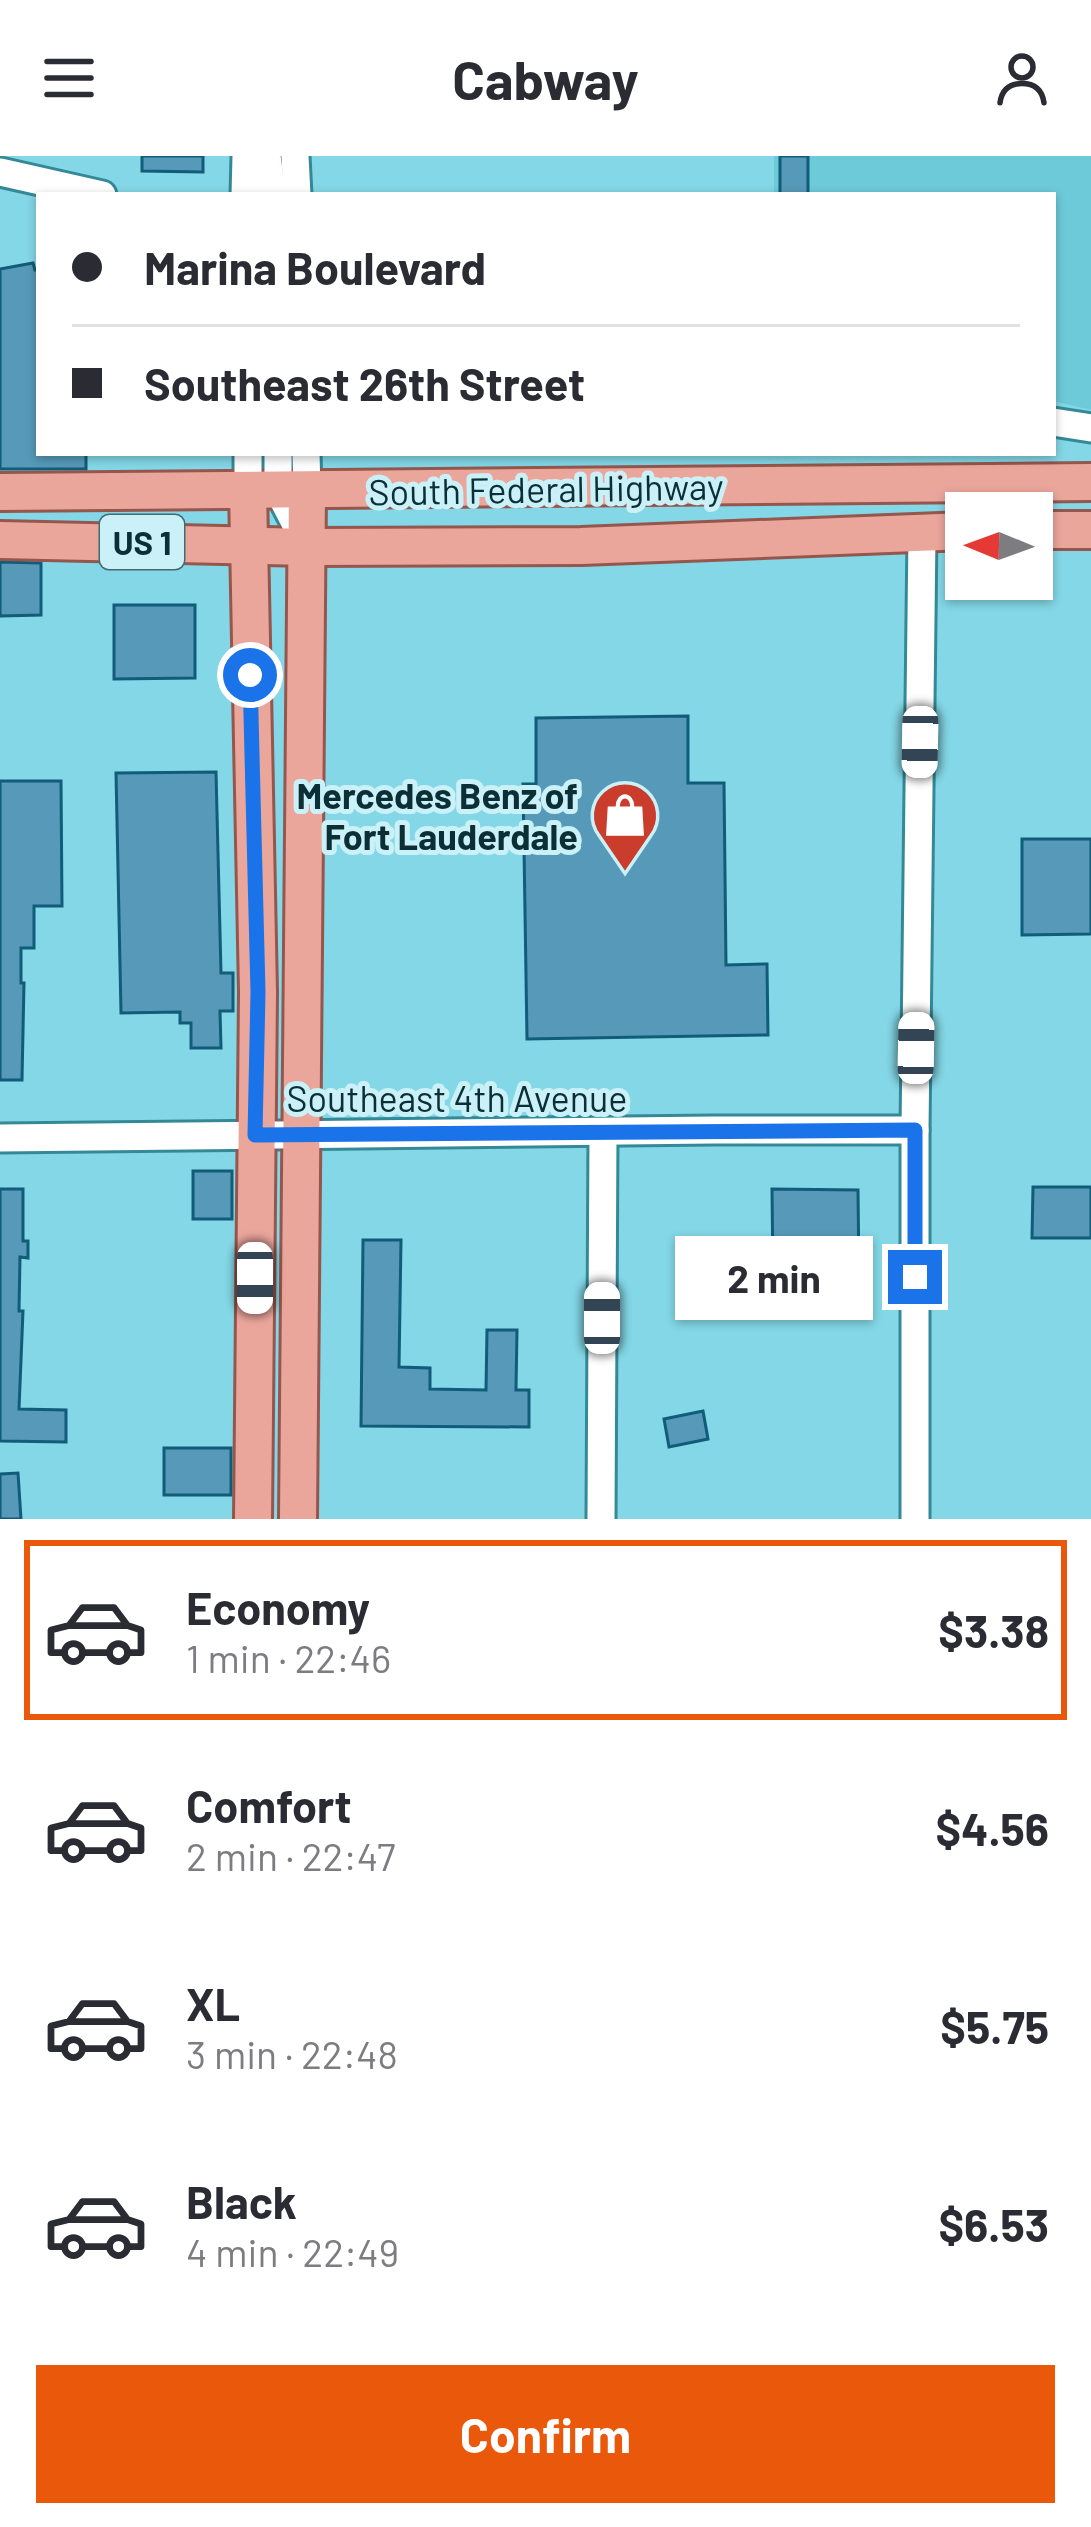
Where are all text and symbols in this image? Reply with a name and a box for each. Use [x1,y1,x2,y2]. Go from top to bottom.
icon: menu [36,45,102,111]
icon: person [989,45,1055,111]
text: Cabway [452,46,639,111]
text: Marina Boulevard [144,240,486,294]
text: Southeast 26th Street [144,356,585,410]
street label: South Federal Highway [368,463,724,513]
north arrow [945,492,1053,600]
map controls [945,492,1053,600]
road number: US 1 [100,515,184,569]
route start [223,648,277,702]
car [901,706,939,778]
place label: Mercedes Benz of Fort Lauderdale [297,773,578,857]
shop icon: Mercedes Benz of Fort Lauderdale [590,780,660,874]
car [897,1012,935,1084]
street label: Southeast 4th Avenue [286,1076,628,1119]
callout: 2 min [675,1235,873,1319]
car [237,1242,273,1314]
route end [888,1250,942,1304]
text: 2 min [727,1254,821,1301]
car [584,1282,620,1354]
icon: car [42,1576,150,1684]
text: Economy [186,1580,370,1634]
text: $3.38 [938,1603,1049,1657]
text: 1 min · 22:46 [186,1634,391,1681]
icon: car [42,1774,150,1882]
text: Comfort [186,1778,352,1832]
text: $4.56 [935,1801,1049,1855]
text: 2 min · 22:47 [186,1832,396,1879]
icon: car [42,1972,150,2080]
text: XL [186,1976,240,2030]
text: $5.75 [940,1999,1049,2053]
text: 3 min · 22:48 [186,2030,398,2077]
icon: car [42,2170,150,2278]
text: Black [186,2174,297,2228]
text: $6.53 [938,2197,1049,2251]
text: 4 min · 22:49 [186,2228,399,2275]
button: Confirm [36,2365,1055,2503]

